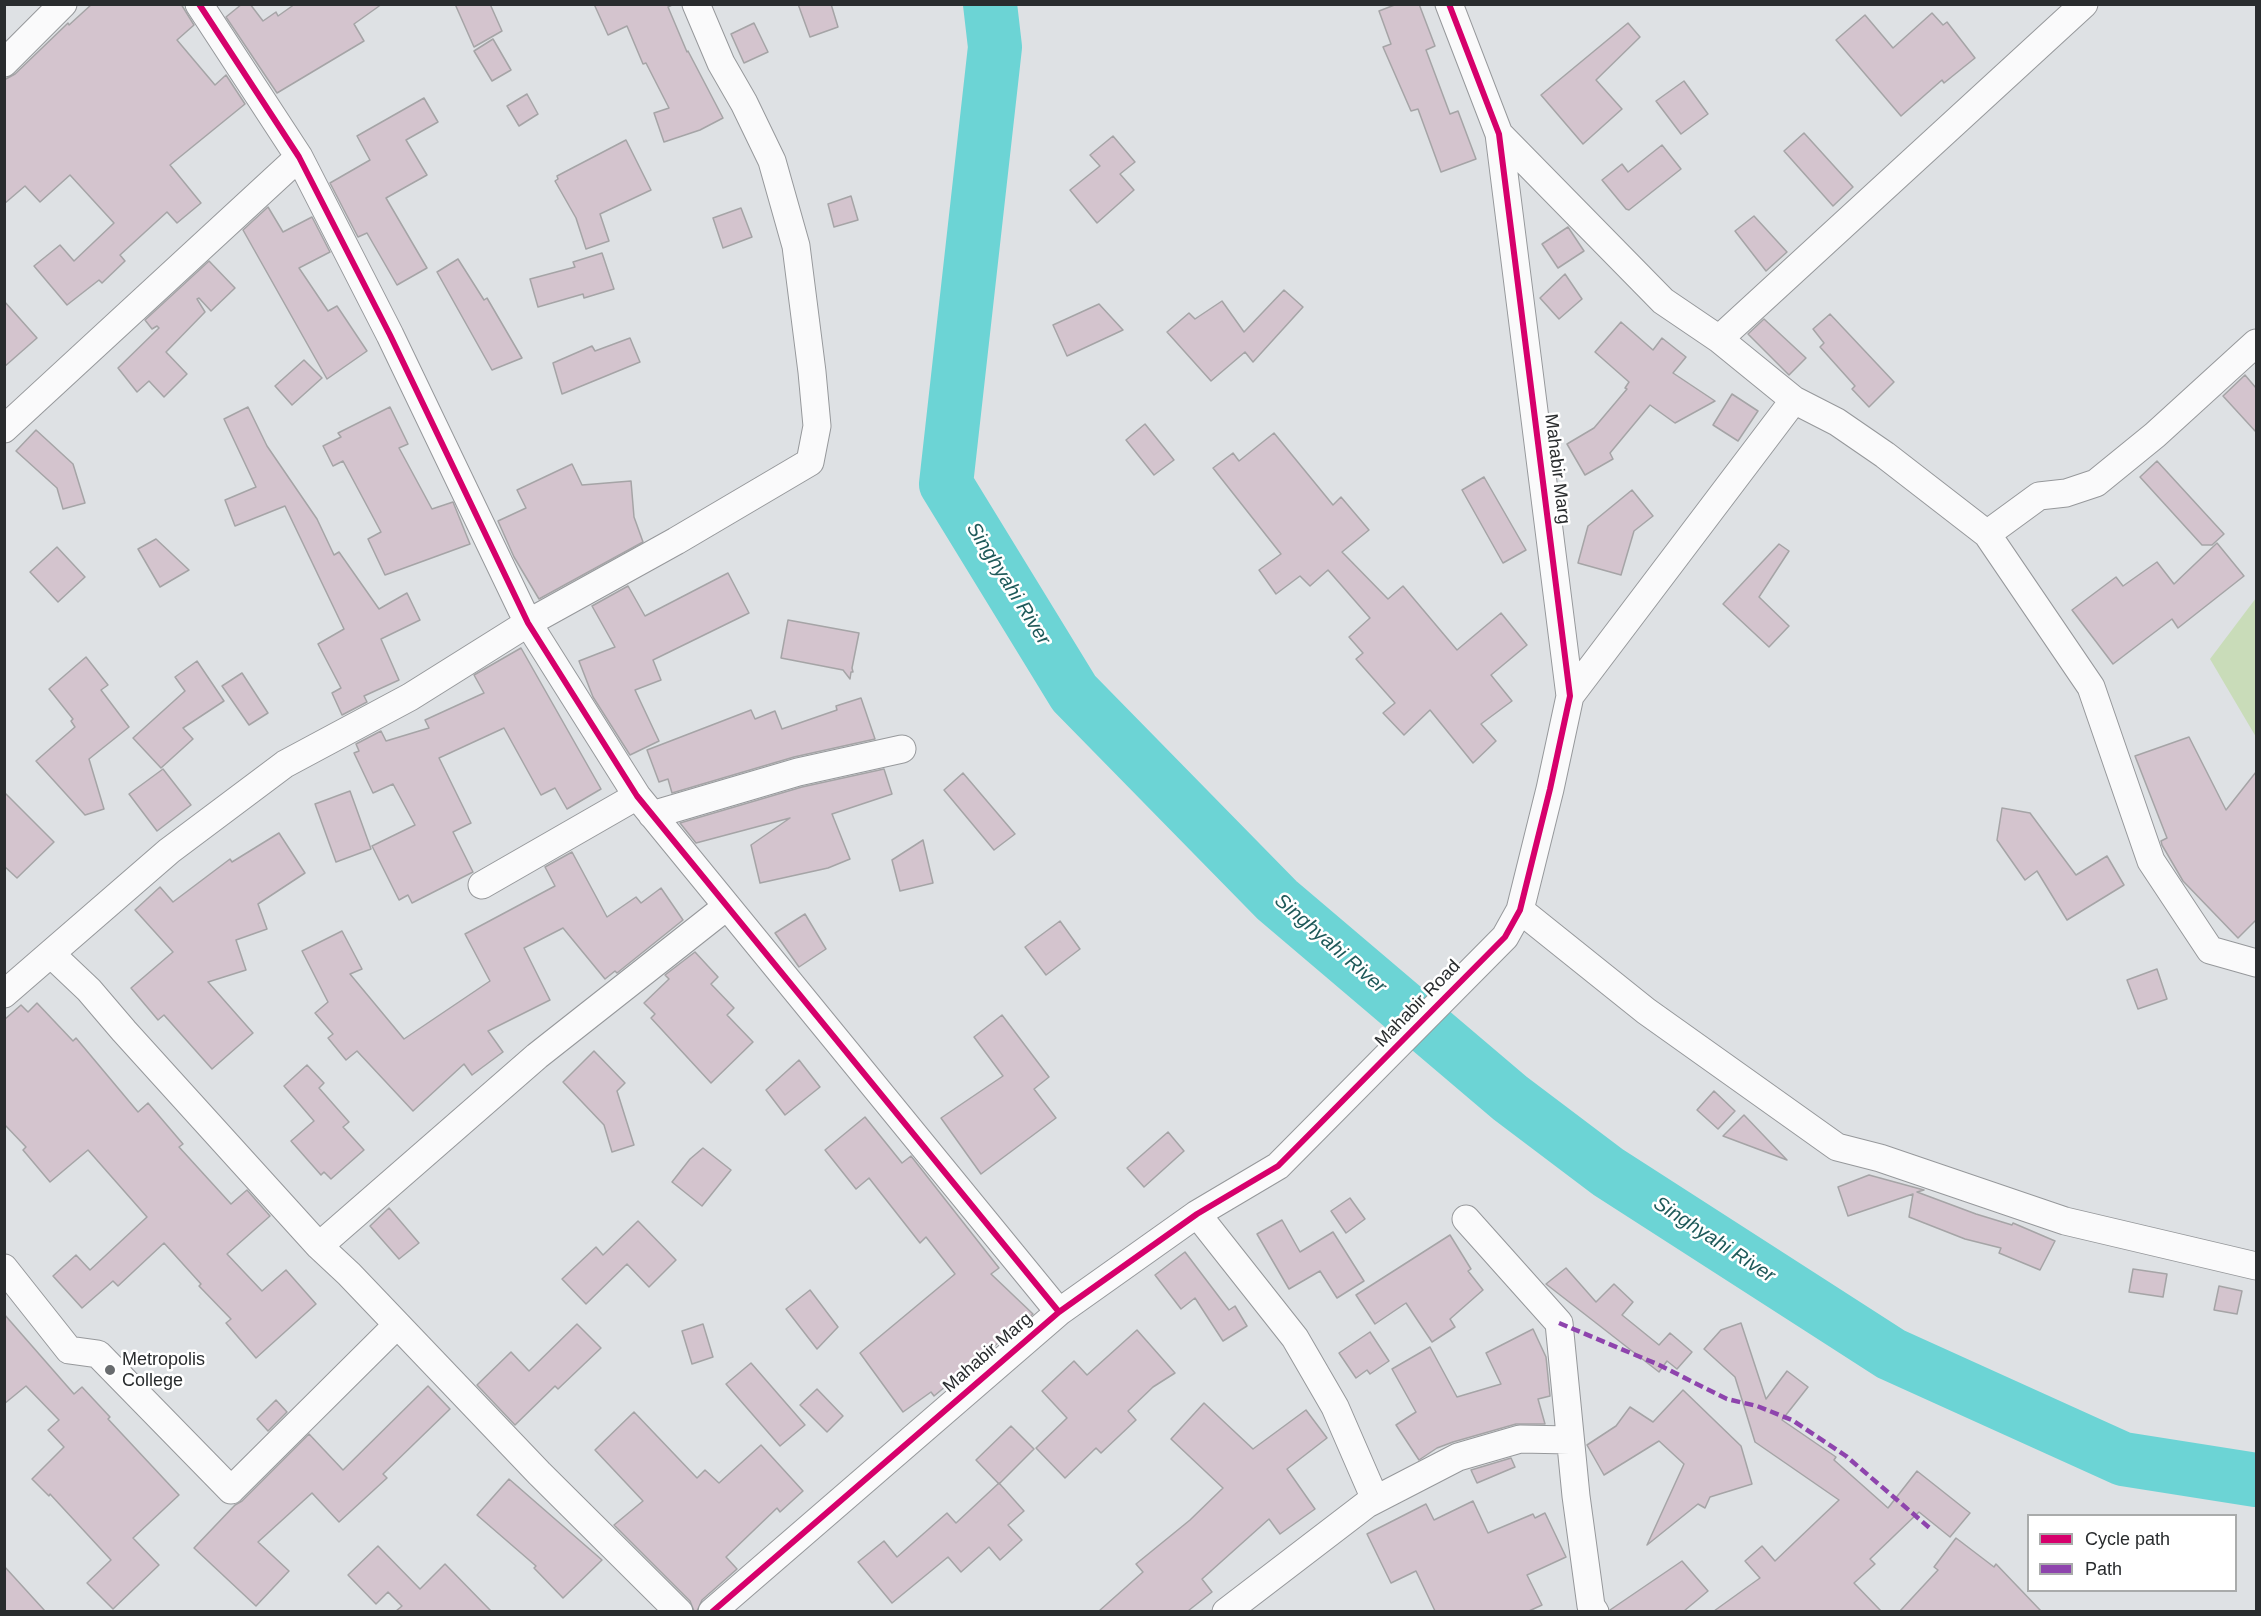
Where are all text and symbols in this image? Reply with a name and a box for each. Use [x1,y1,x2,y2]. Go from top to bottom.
street label: Mahabir Marg [1540,413,1574,525]
water label: Singhyahi River [961,518,1055,650]
water label: Singhyahi River [1269,889,1391,999]
street label: Mahabir Road [1371,956,1465,1052]
water label: Singhyahi River [1649,1192,1779,1288]
street label: Mahabir Marg [939,1308,1037,1398]
place label: Metropolis College [122,1349,205,1392]
marker: Metropolis College [103,1363,117,1377]
legend [2027,1514,2237,1592]
text: Cycle path [2085,1529,2170,1549]
text: Path [2085,1559,2122,1579]

